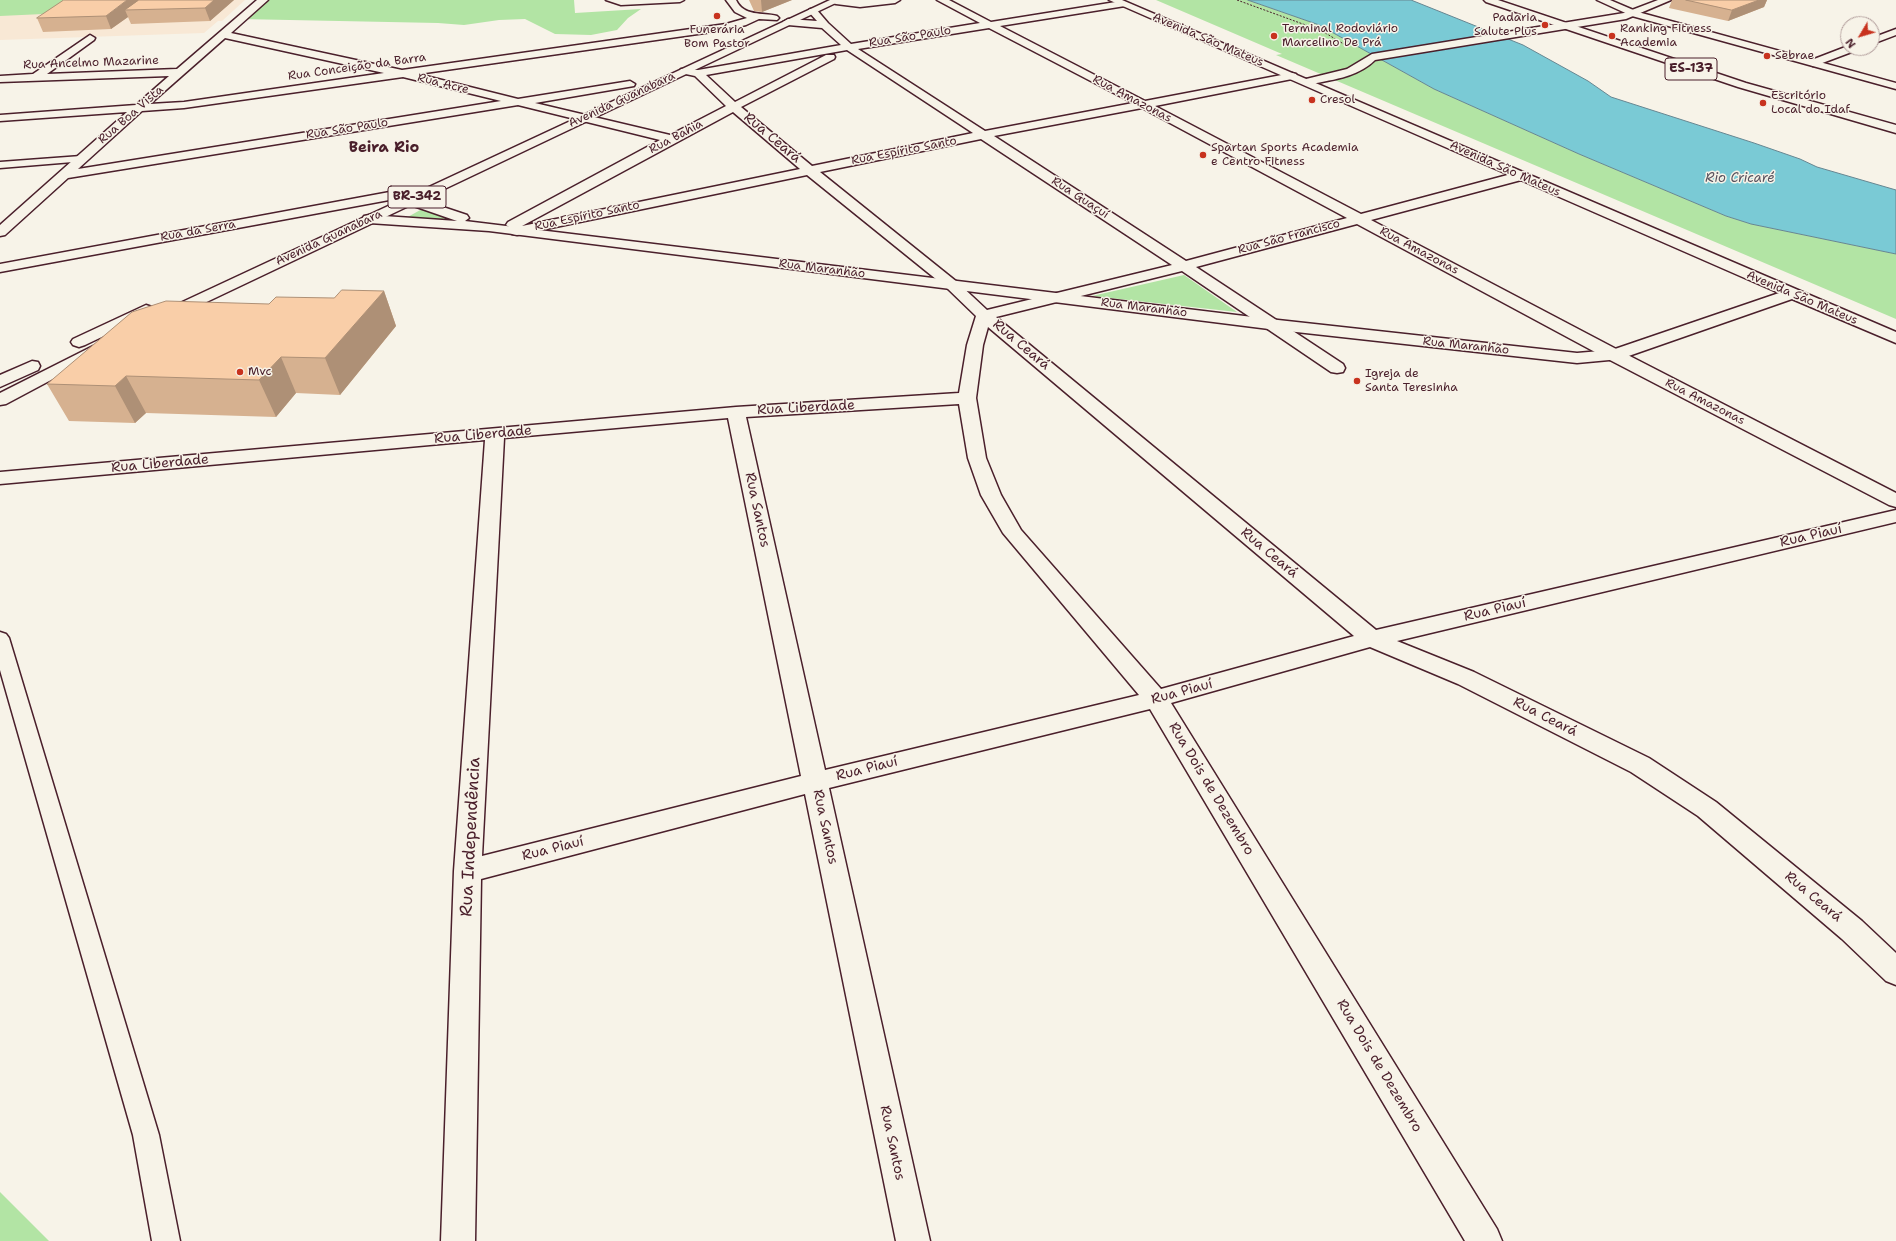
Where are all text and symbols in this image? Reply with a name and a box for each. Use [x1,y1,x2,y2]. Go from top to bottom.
street label: Avenida São Mateus [1150,10,1266,70]
marker: Funerária Bom Pastor [712,11,722,21]
place label: Padaria Salute Plus [1474,11,1537,39]
north arrow [1840,16,1880,56]
marker: Padaria Salute Plus [1540,20,1550,30]
place label: Terminal Rodoviário Marcelino De Prá [1282,22,1398,50]
place label: Ranking Fitness Academia [1620,22,1712,50]
place label: Funerária Bom Pastor [684,23,750,51]
street label: Rua São Paulo [868,23,952,51]
marker: Terminal Rodoviário Marcelino De Prá [1269,31,1279,41]
marker: Ranking Fitness Academia [1607,31,1617,41]
text: N [1842,35,1860,51]
place label: Sebrae [1775,49,1814,63]
street label: Rua Conceição da Barra [287,50,427,84]
marker: Sebrae [1762,51,1772,61]
street label: Rua Ancelmo Mazarine [23,53,159,73]
road number: ES-137 [1665,58,1717,80]
street label: Avenida Guanabara [566,69,678,131]
street label: Rua Acre [416,71,470,97]
street label: Rua Amazonas [1090,72,1174,126]
street label: Rua Boa Vista [96,83,166,147]
place label: Escritório Local do Idaf [1771,89,1850,117]
place label: Cresol [1320,93,1355,107]
marker: Cresol [1307,95,1317,105]
marker: Escritório Local do Idaf [1758,98,1768,108]
street label: Rua Ceará [740,109,804,167]
street label: Rua São Paulo [305,115,389,143]
street label: Rua Bahia [647,117,705,157]
street label: Rua Espírito Santo [850,134,958,168]
street label: Avenida São Mateus [1447,138,1563,200]
district label: Beira Rio [349,139,419,157]
place label: Spartan Sports Academia e Centro Fitness [1211,141,1358,169]
marker: Spartan Sports Academia e Centro Fitness [1198,150,1208,160]
water label: Rio Cricaré [1705,171,1775,187]
street label: Rua Guaçuí [1049,174,1111,222]
road number: BR-342 [388,186,446,208]
street label: Rua Espírito Santo [533,198,641,234]
street label: Avenida Guanabara [273,207,385,269]
street label: Rua São Francisco [1236,216,1342,258]
street label: Rua da Serra [159,217,237,245]
street label: Rua Amazonas [1377,224,1461,278]
street label: Rua Maranhão [778,257,866,281]
street label: Avenida São Mateus [1744,268,1860,328]
street label: Rua Maranhão [1100,296,1188,320]
street label: Rua Ceará [989,316,1053,374]
street label: Rua Maranhão [1422,334,1510,358]
place label: Mvc [248,365,272,379]
marker: Mvc [235,367,245,377]
place label: Igreja de Santa Teresinha [1365,367,1458,395]
marker: Igreja de Santa Teresinha [1352,376,1362,386]
street label: Rua Amazonas [1663,376,1747,428]
street label: Rua Liberdade [757,397,855,419]
street label: Rua Liberdade [433,422,533,448]
street label: Rua Liberdade [110,451,210,477]
street label: Rua Santos [741,471,773,549]
street label: Rua Piauí [1778,521,1844,551]
street label: Rua Ceará [1237,524,1301,582]
street label: Rua Piauí [1462,595,1528,625]
street label: Rua Piauí [1149,676,1215,708]
street label: Rua Ceará [1510,694,1580,740]
street label: Rua Dois de Dezembro [1165,719,1257,859]
street label: Rua Piauí [834,753,900,785]
street label: Rua Independência [457,757,485,917]
street label: Rua Santos [809,788,841,866]
street label: Rua Piauí [520,833,586,865]
street label: Rua Ceará [1781,868,1845,926]
street label: Rua Dois de Dezembro [1333,996,1425,1136]
street label: Rua Santos [876,1104,908,1182]

